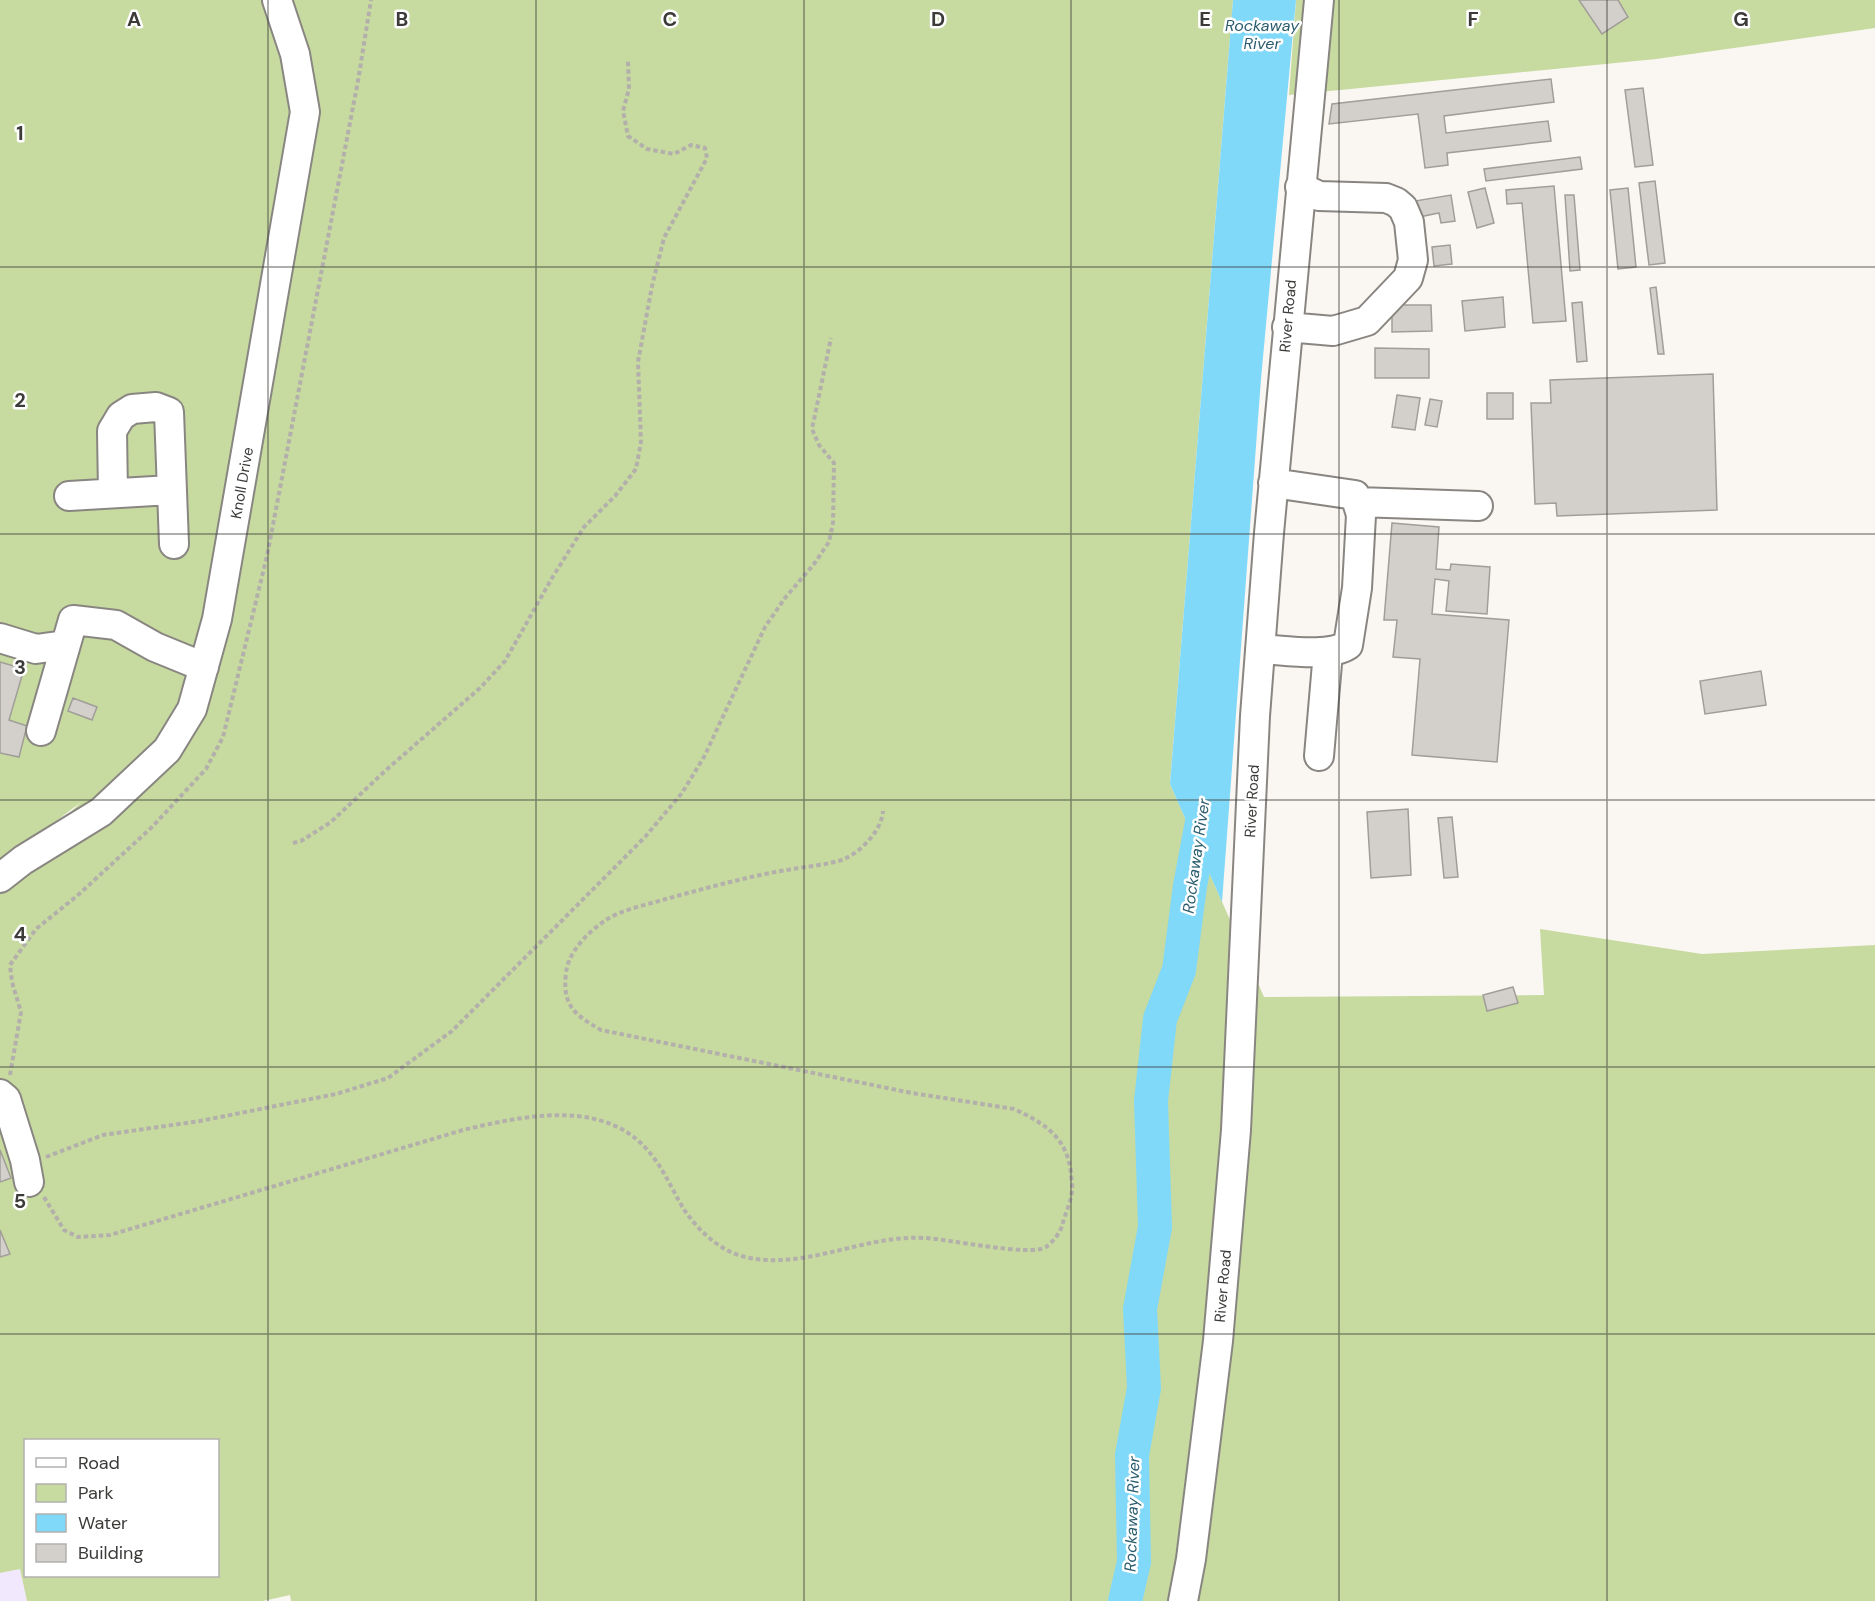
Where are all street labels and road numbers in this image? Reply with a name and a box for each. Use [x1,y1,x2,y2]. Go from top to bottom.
street label: River Road [1275,279,1301,353]
street label: Knoll Drive [226,446,258,520]
street label: River Road [1240,764,1264,838]
street label: River Road [1210,1249,1236,1323]

